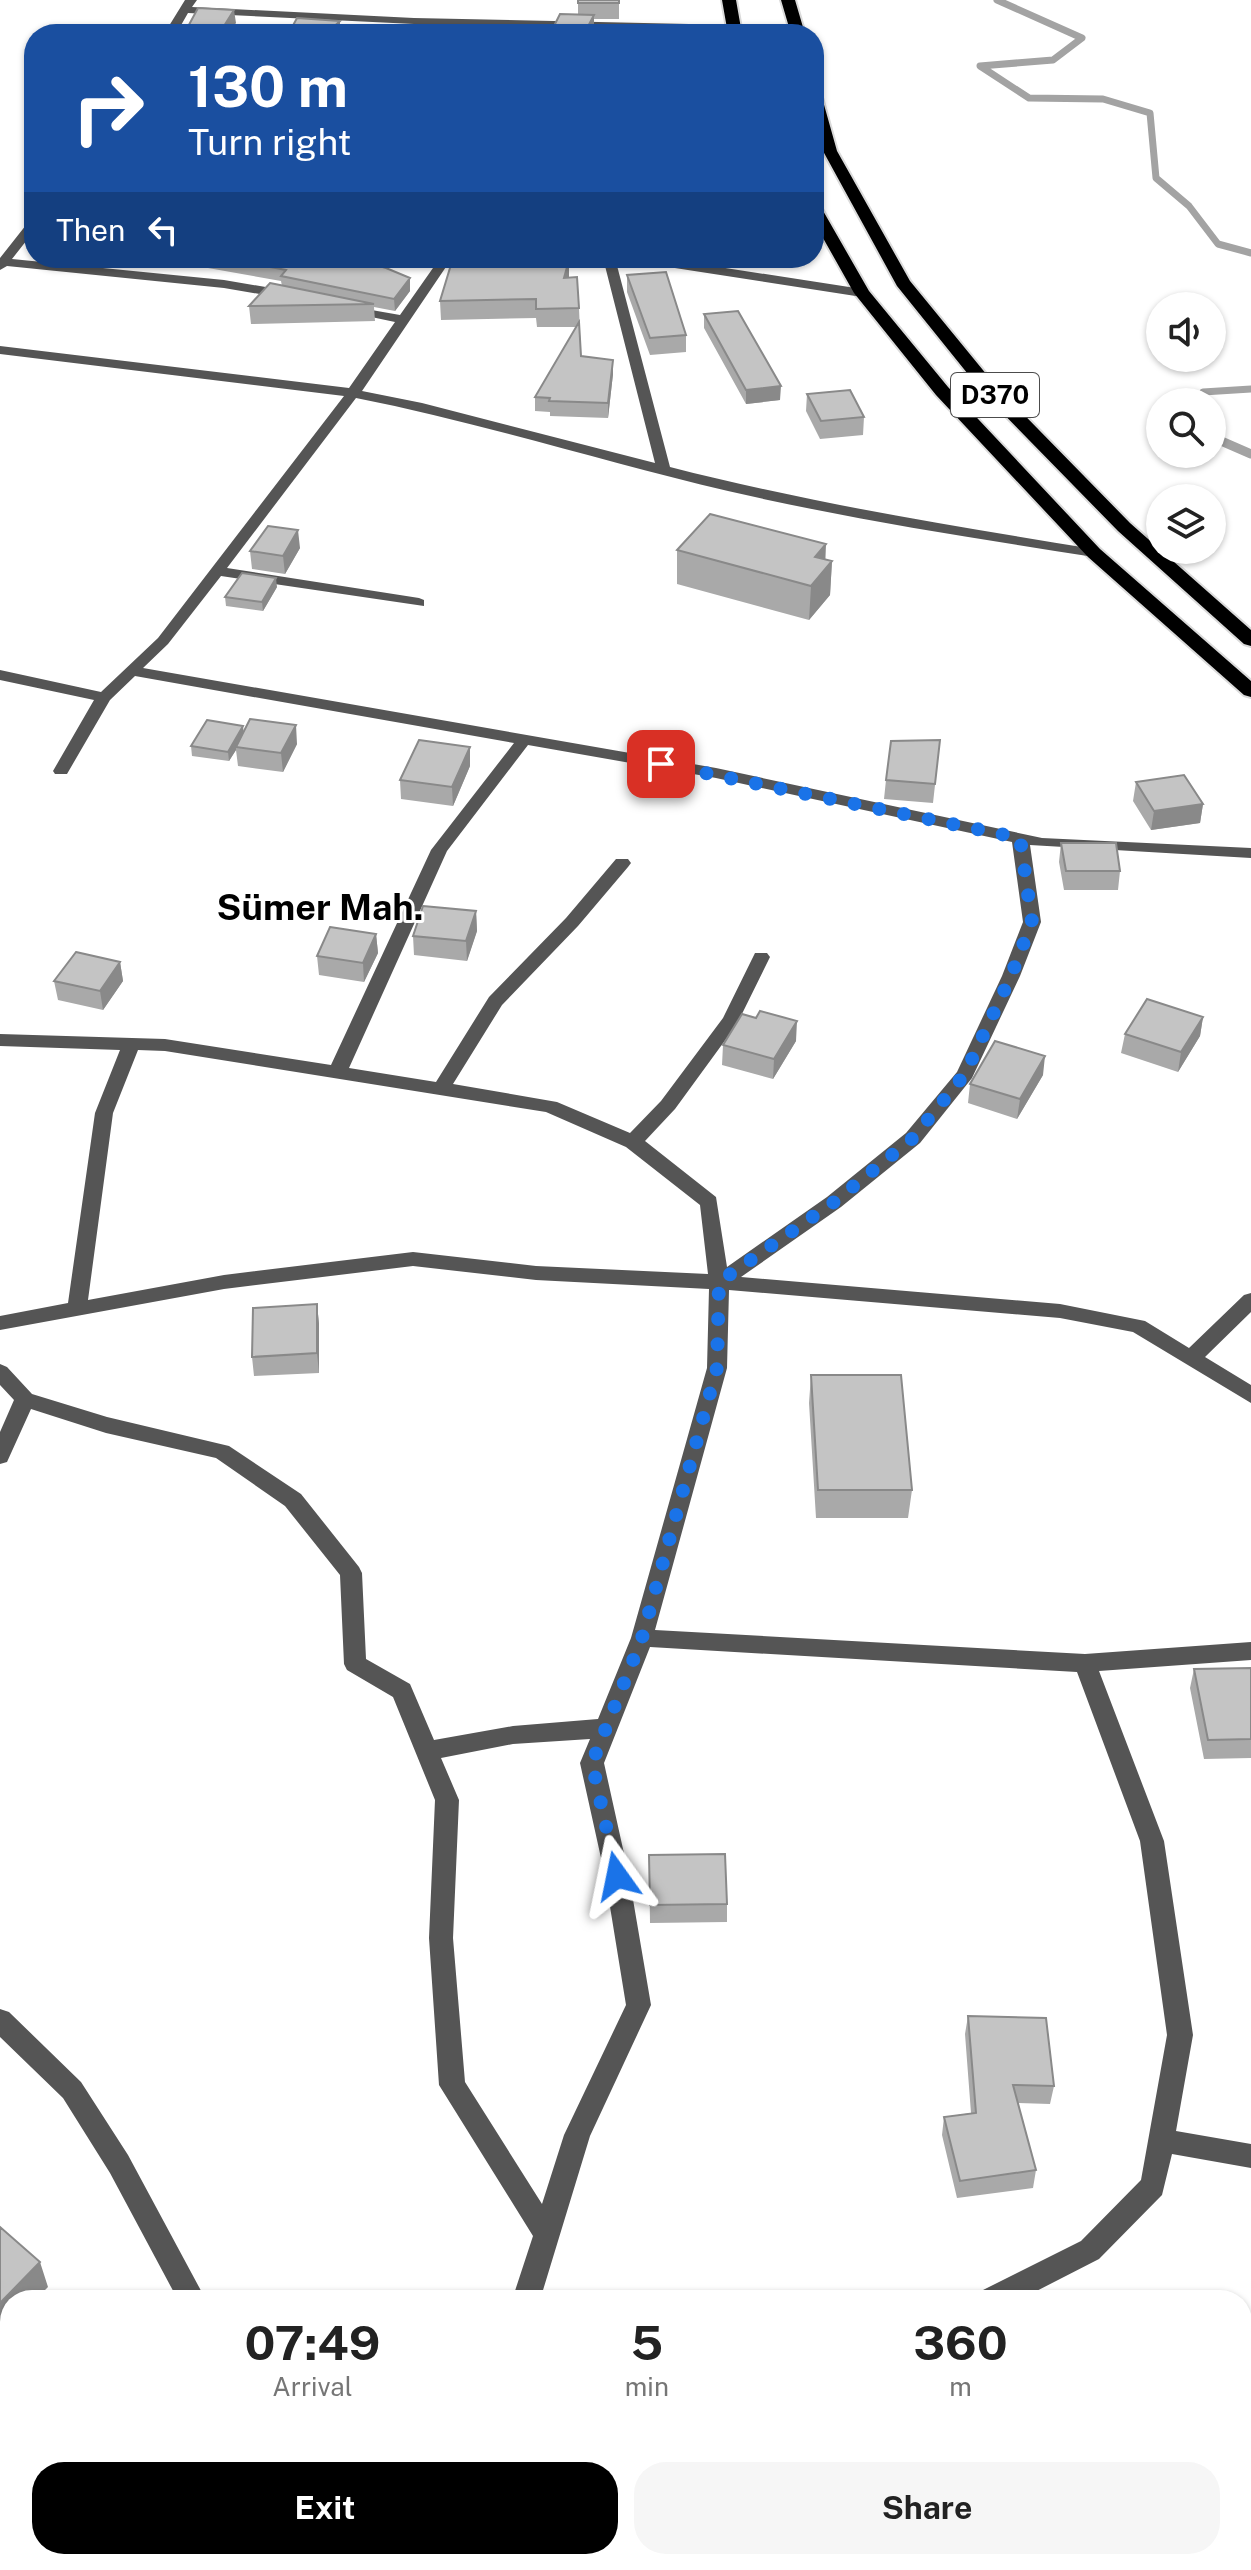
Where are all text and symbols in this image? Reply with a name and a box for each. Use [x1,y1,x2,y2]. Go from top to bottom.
text: 130 m [188,54,348,120]
icon: right [56,56,160,160]
text: Turn right [188,121,351,163]
icon: left [141,208,185,252]
text: Then [56,212,125,248]
map controls [1146,292,1226,564]
button: sound [1146,292,1226,372]
road number: D370 [951,373,1039,417]
button: search [1146,388,1226,468]
button: layers [1146,484,1226,564]
pin [627,730,695,798]
icon: arrive [639,742,683,786]
district label: Sümer Mah. [217,886,423,928]
position arrow [575,1834,659,1918]
text: 07:49 [244,2314,380,2371]
text: 5 [631,2314,663,2371]
text: 360 [913,2314,1008,2371]
text: Arrival [272,2371,353,2402]
text: min [625,2371,669,2402]
text: m [949,2371,972,2402]
button: Exit [32,2462,618,2554]
button: Share [634,2462,1220,2554]

